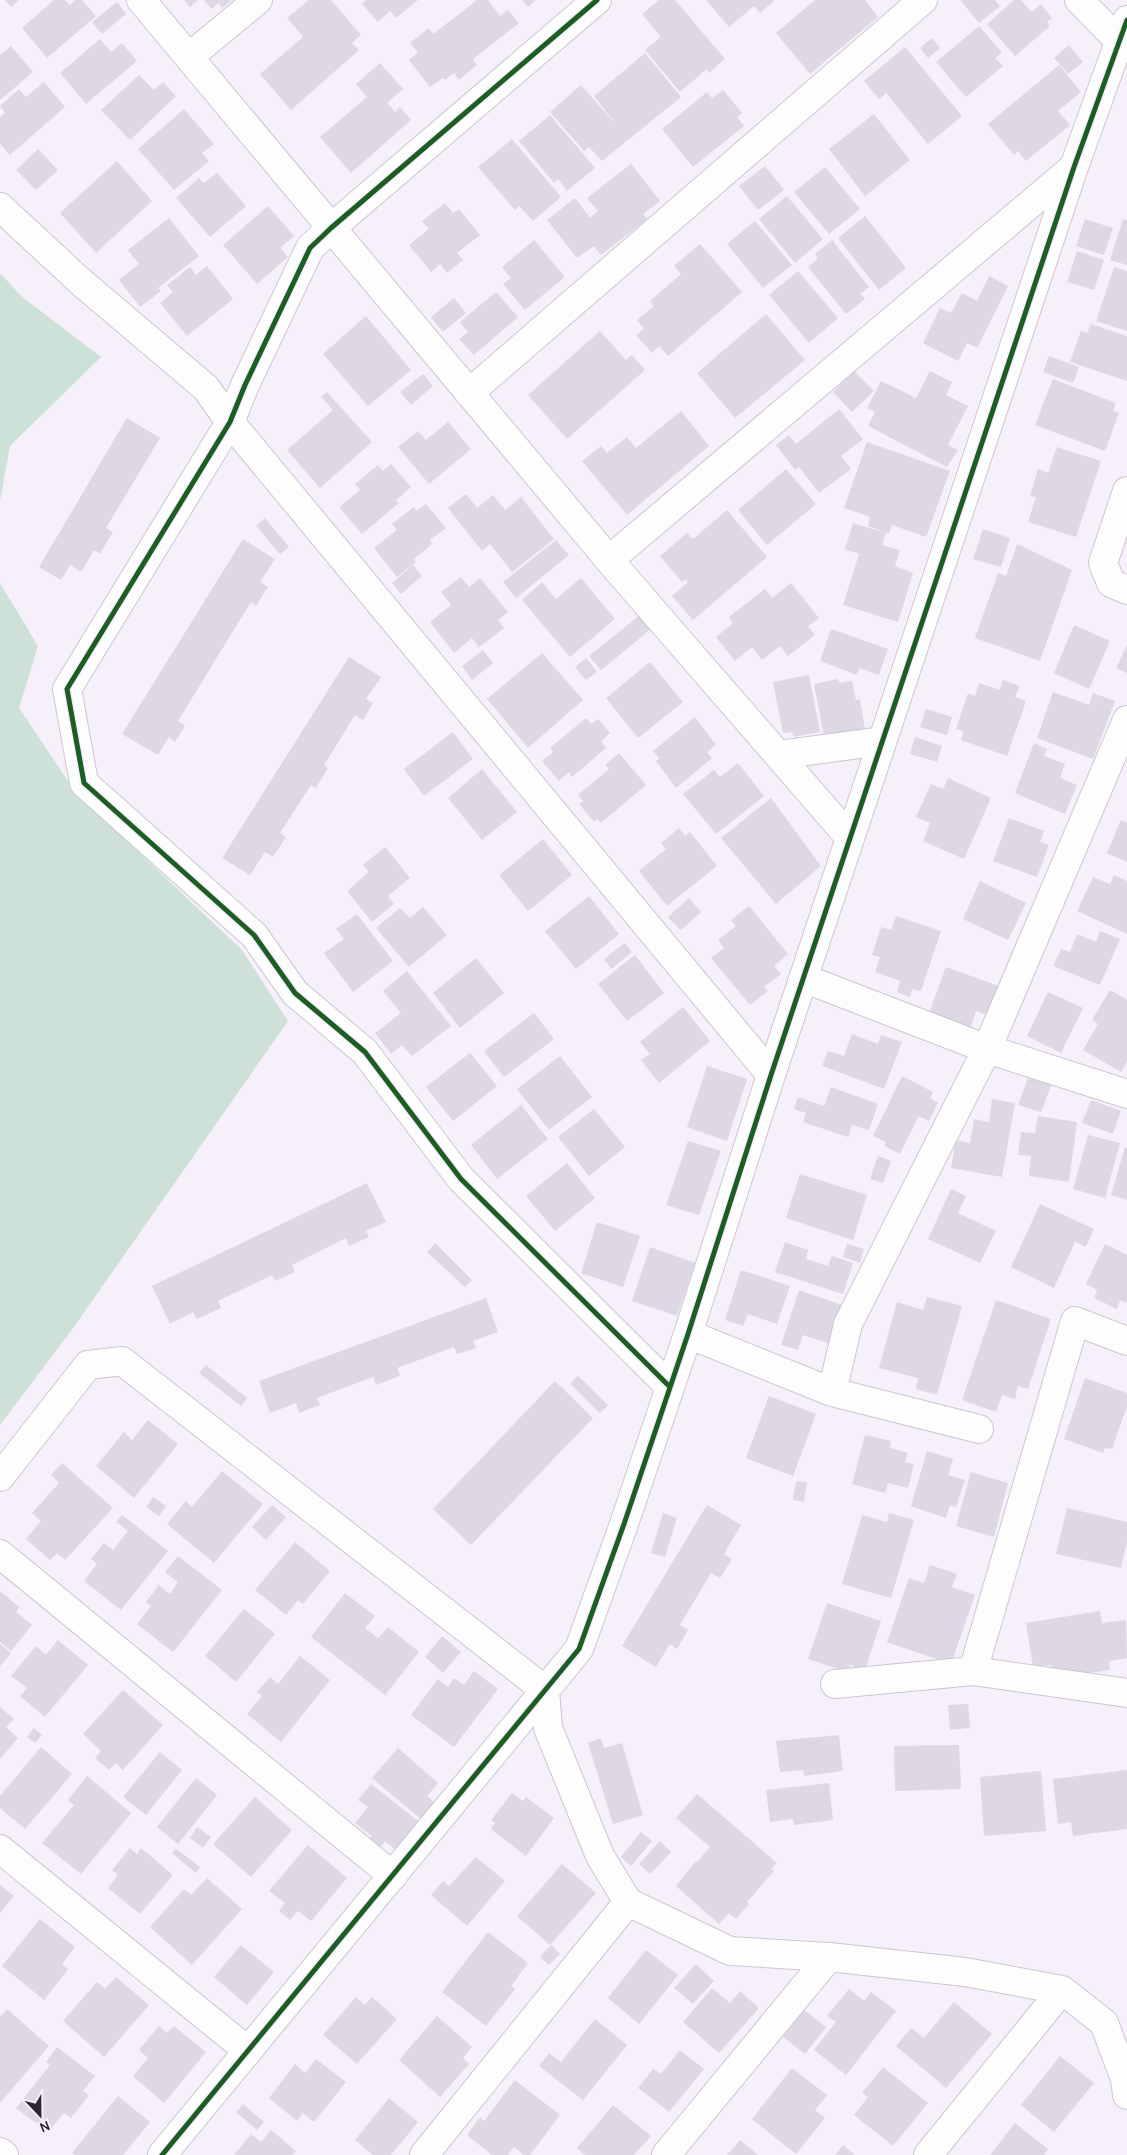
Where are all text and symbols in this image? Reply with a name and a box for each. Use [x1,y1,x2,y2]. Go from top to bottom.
north arrow [15,2090,65,2140]
text: N [37,2117,53,2136]

